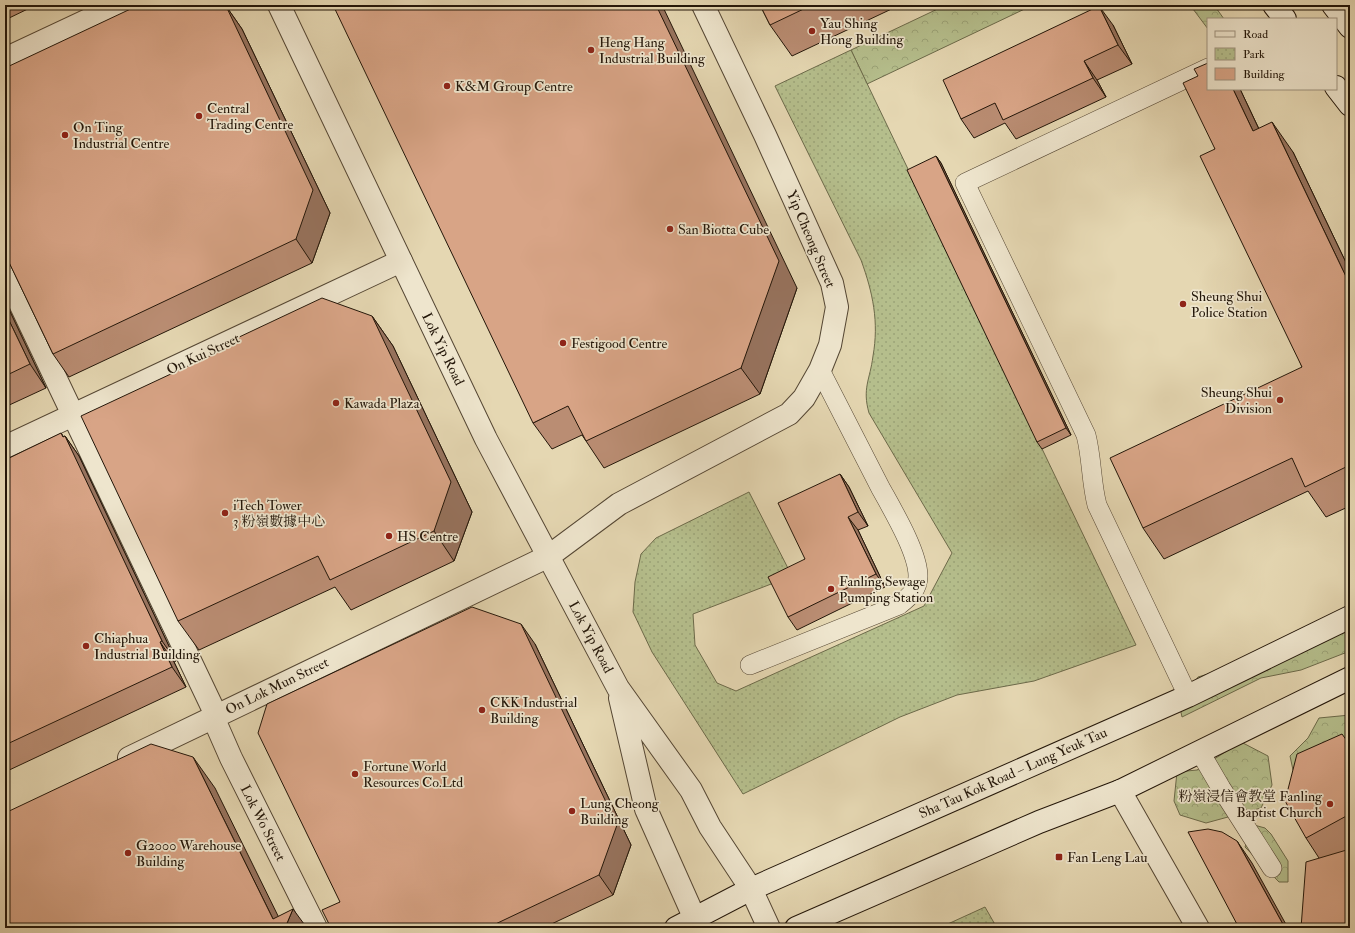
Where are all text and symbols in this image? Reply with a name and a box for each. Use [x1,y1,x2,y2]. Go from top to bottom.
place label: Yau Shing Hong Building [820,15,905,48]
legend [1207,18,1337,90]
marker: Yau Shing Hong Building [807,26,817,36]
text: Road [1243,27,1268,42]
place label: Heng Hang Industrial Building [599,34,706,67]
marker: Heng Hang Industrial Building [586,45,596,55]
text: Park [1243,47,1265,62]
text: Building [1243,67,1286,82]
place label: K&M Group Centre [455,78,573,96]
marker: K&M Group Centre [442,81,452,91]
place label: Central Trading Centre [207,100,293,133]
marker: Central Trading Centre [194,111,204,121]
place label: On Ting Industrial Centre [73,119,169,152]
marker: On Ting Industrial Centre [60,130,70,140]
street label: Yip Cheong Street [782,188,839,291]
place label: San Biotta Cube [678,221,769,238]
marker: San Biotta Cube [665,224,675,234]
place label: Sheung Shui Police Station [1191,288,1267,321]
marker: Sheung Shui Police Station [1178,299,1188,309]
street label: Lok Yip Road [417,310,468,389]
street label: On Kui Street [164,329,243,378]
place label: Festigood Centre [571,335,668,352]
marker: Festigood Centre [558,338,568,348]
place label: Sheung Shui Division [1201,384,1272,417]
place label: Kawada Plaza [344,395,420,412]
marker: Sheung Shui Division [1275,395,1285,405]
marker: Kawada Plaza [331,398,341,408]
place label: iTech Tower 3 粉嶺數據中心 [233,497,325,530]
marker: iTech Tower 3 粉嶺數據中心 [220,508,230,518]
place label: HS Centre [397,528,458,545]
marker: HS Centre [384,531,394,541]
place label: Fanling Sewage Pumping Station [839,573,933,607]
marker: Fanling Sewage Pumping Station [826,584,836,594]
street label: Lok Yip Road [564,598,617,676]
place label: Chiaphua Industrial Building [94,630,201,663]
marker: Chiaphua Industrial Building [81,641,91,651]
street label: On Lok Mun Street [223,653,332,718]
place label: CKK Industrial Building [490,694,578,727]
marker: CKK Industrial Building [477,705,487,715]
street label: Sha Tau Kok Road – Lung Yeuk Tau [916,724,1110,822]
place label: Fortune World Resources Co.Ltd [363,758,463,791]
marker: Fortune World Resources Co.Ltd [350,769,360,779]
street label: Lok Wo Street [237,782,290,864]
place label: 粉嶺浸信會教堂 Fanling Baptist Church [1178,788,1323,822]
place label: Lung Cheong Building [580,795,660,828]
marker: 粉嶺浸信會教堂 Fanling Baptist Church [1325,799,1335,809]
marker: Lung Cheong Building [567,806,577,816]
place label: G2000 Warehouse Building [136,837,241,870]
marker: G2000 Warehouse Building [123,848,133,858]
place label: Fan Leng Lau [1067,849,1148,866]
marker: Fan Leng Lau [1054,852,1064,862]

